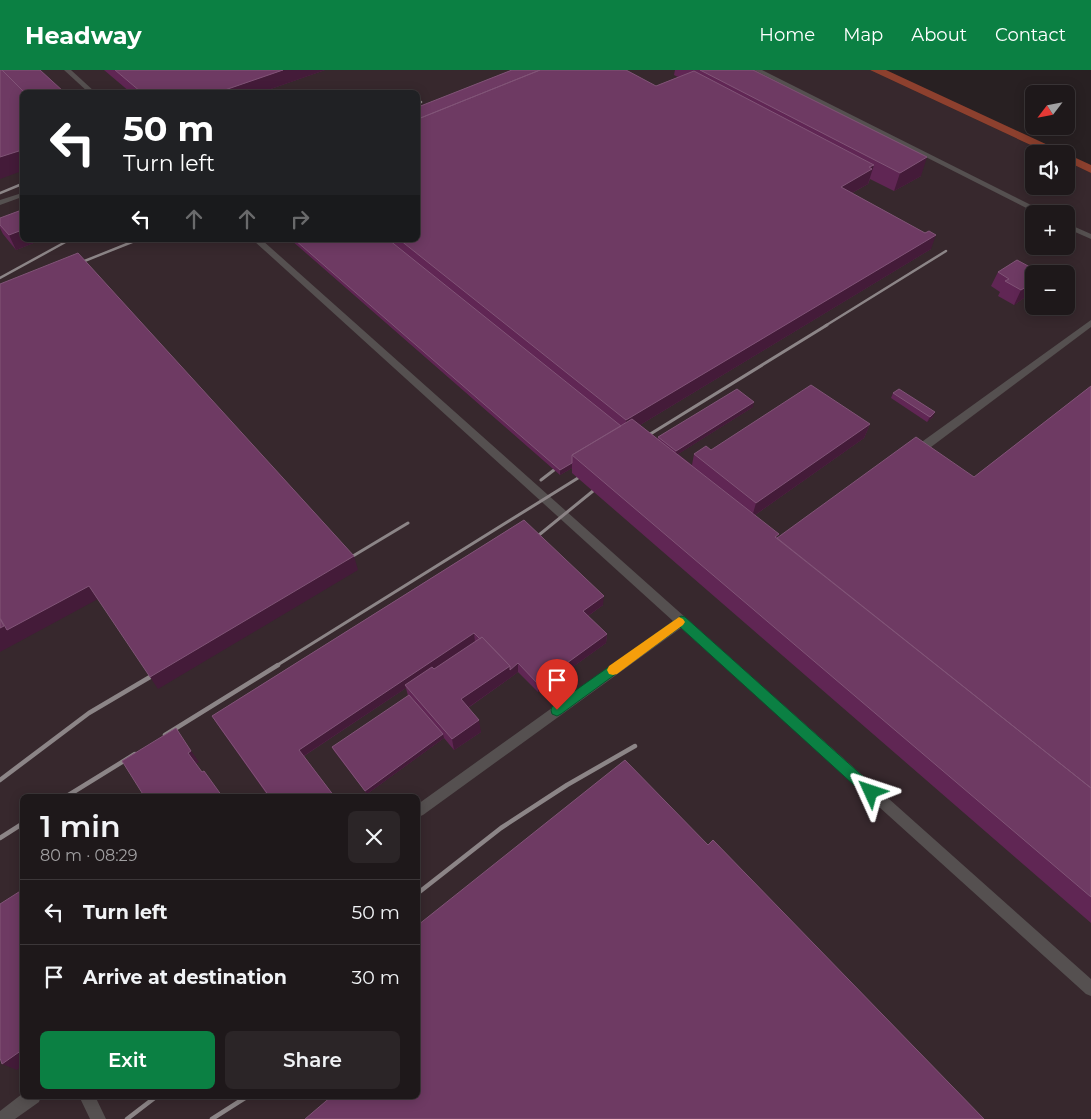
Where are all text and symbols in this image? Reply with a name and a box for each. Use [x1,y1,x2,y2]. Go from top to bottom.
text: Headway [25,21,142,50]
text: Home [759,24,815,46]
text: Map [843,24,883,46]
text: About [911,24,967,46]
text: Contact [995,24,1066,46]
north arrow [1025,85,1075,135]
map controls [1025,85,1075,315]
text: 50 m [123,107,214,150]
icon: left [40,110,105,175]
button: sound [1025,145,1075,195]
text: Turn left [123,150,215,177]
icon: left [127,205,155,233]
icon: ahead [180,205,208,233]
icon: ahead [233,205,261,233]
icon: right [286,205,314,233]
button: + [1025,205,1075,255]
button: − [1025,265,1075,315]
pin [536,659,578,710]
icon: arrive [543,666,571,694]
position arrow [844,765,896,817]
text: 1 min [40,808,121,845]
button: close [348,811,400,863]
text: 80 m · 08:29 [40,846,137,865]
icon: left [40,898,68,926]
text: Turn left [83,901,168,924]
text: 50 m [352,901,400,924]
icon: arrive [40,963,68,991]
text: Arrive at destination [83,966,287,989]
text: 30 m [352,966,400,989]
button: Exit [40,1031,215,1089]
button: Share [225,1031,400,1089]

